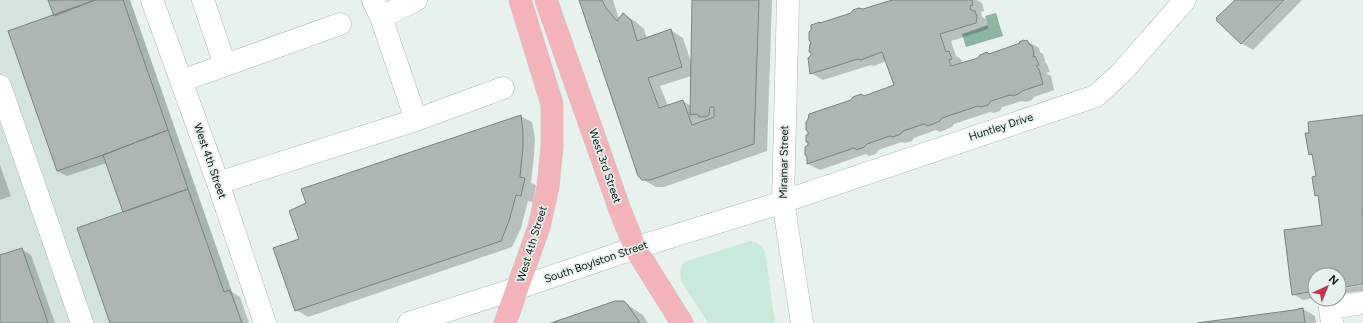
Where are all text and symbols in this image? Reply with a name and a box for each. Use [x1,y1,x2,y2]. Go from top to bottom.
street label: Huntley Drive [967,110,1035,144]
street label: West 4th Street [191,122,229,200]
street label: Miramar Street [777,125,791,199]
street label: West 3rd Street [586,127,624,205]
street label: West 4th Street [514,204,550,284]
street label: South Boylston Street [542,238,650,286]
north arrow [1307,267,1347,307]
text: N [1326,273,1341,288]

